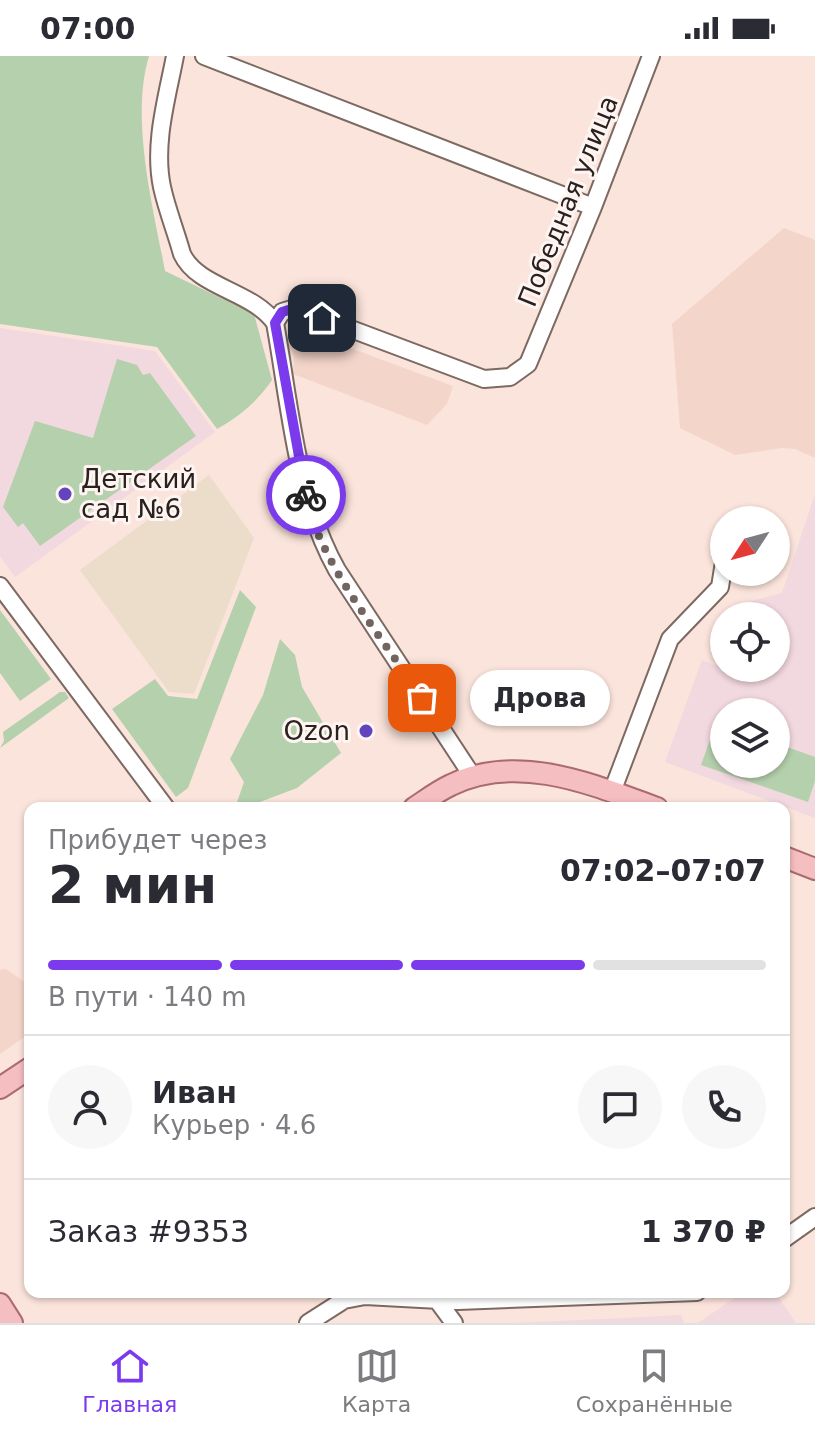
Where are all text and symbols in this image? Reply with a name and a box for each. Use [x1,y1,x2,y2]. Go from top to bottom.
text: 07:00 [40,11,136,46]
street label: Победная улица [512,91,624,311]
pin [288,284,356,352]
icon: home [300,296,344,340]
courier [266,455,346,535]
place label: Детский сад №6 [81,464,196,524]
icon: bike [284,473,328,517]
marker: Детский сад №6 [56,485,74,503]
north arrow [710,506,790,586]
map controls [710,506,790,778]
button: locate [710,602,790,682]
pin [388,664,456,732]
callout: Дрова [470,670,610,726]
icon: bag [400,676,444,720]
text: Дрова [493,683,587,713]
button: layers [710,698,790,778]
place label: Ozon [284,716,350,746]
marker: Ozon [357,722,375,740]
text: Прибудет через [48,825,267,855]
text: 07:02–07:07 [560,853,766,888]
text: 2 мин [48,855,217,915]
text: В пути · 140 m [48,982,247,1012]
button: person [48,1065,132,1149]
button: chat [578,1065,662,1149]
button: phone [682,1065,766,1149]
text: Иван [152,1075,237,1110]
text: Курьер · 4.6 [152,1110,316,1140]
text: Заказ #9353 [48,1214,249,1249]
text: 1 370 ₽ [641,1214,766,1249]
tab: Главная [82,1344,177,1417]
tab: Карта [342,1344,411,1417]
tab: Сохранённые [576,1344,733,1417]

